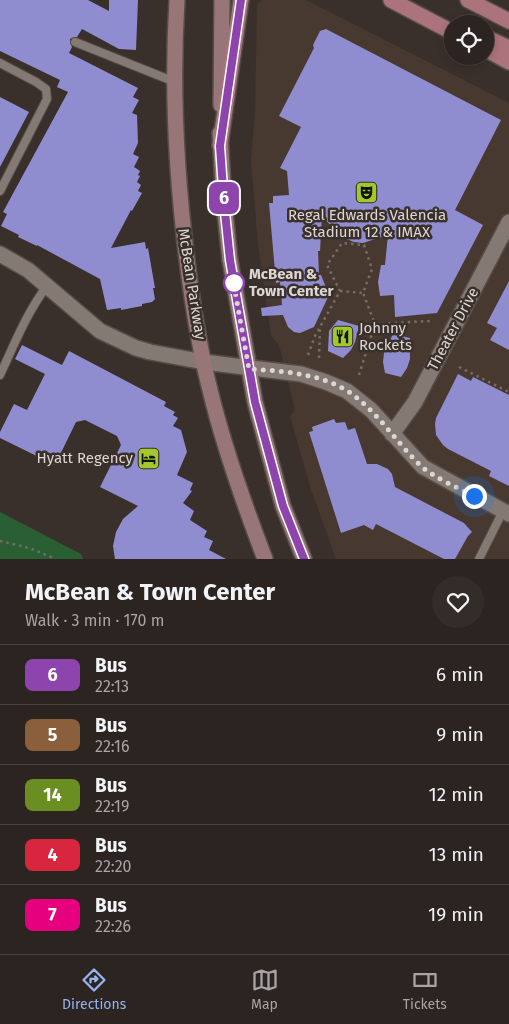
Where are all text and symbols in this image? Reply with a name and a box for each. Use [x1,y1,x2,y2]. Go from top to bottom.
map controls [444,15,494,65]
button: locate [444,15,494,65]
theatre icon: Regal Edwards Valencia Stadium 12 & IMAX [355,180,379,204]
line badge: 6 [208,182,240,214]
text: 6 [219,187,229,209]
place label: Regal Edwards Valencia Stadium 12 & IMAX [288,206,446,241]
street label: McBean Parkway [174,227,210,341]
place label: McBean & Town Center [249,265,335,300]
marker: McBean & Town Center [223,272,245,294]
street label: Theater Drive [424,285,482,373]
place label: Johnny Rockets [359,319,412,354]
restaurant icon: Johnny Rockets [331,325,355,349]
hotel icon: Hyatt Regency [137,446,161,470]
place label: Hyatt Regency [37,449,134,467]
your location [462,484,487,509]
button: heart [432,576,484,628]
text: McBean & Town Center [25,578,275,606]
text: Walk · 3 min · 170 m [25,611,164,630]
text: Bus [95,654,127,677]
text: 6 min [436,663,484,686]
text: 6 [47,664,58,686]
text: 22:13 [95,677,129,696]
text: Bus [95,714,127,737]
text: 9 min [436,723,484,746]
text: 5 [48,724,57,746]
text: 22:16 [95,737,130,756]
text: Bus [95,774,127,797]
text: 12 min [429,783,484,806]
text: 14 [43,784,62,806]
text: 22:19 [95,797,129,816]
text: Bus [95,834,127,857]
text: 13 min [428,843,484,866]
text: 4 [47,844,58,866]
text: 22:20 [95,857,132,876]
text: Bus [95,894,127,917]
text: 19 min [428,903,484,926]
text: 7 [48,904,57,926]
text: 22:26 [95,917,131,936]
tab: Directions [62,966,126,1013]
tab: Map [251,966,279,1013]
tab: Tickets [403,966,447,1013]

